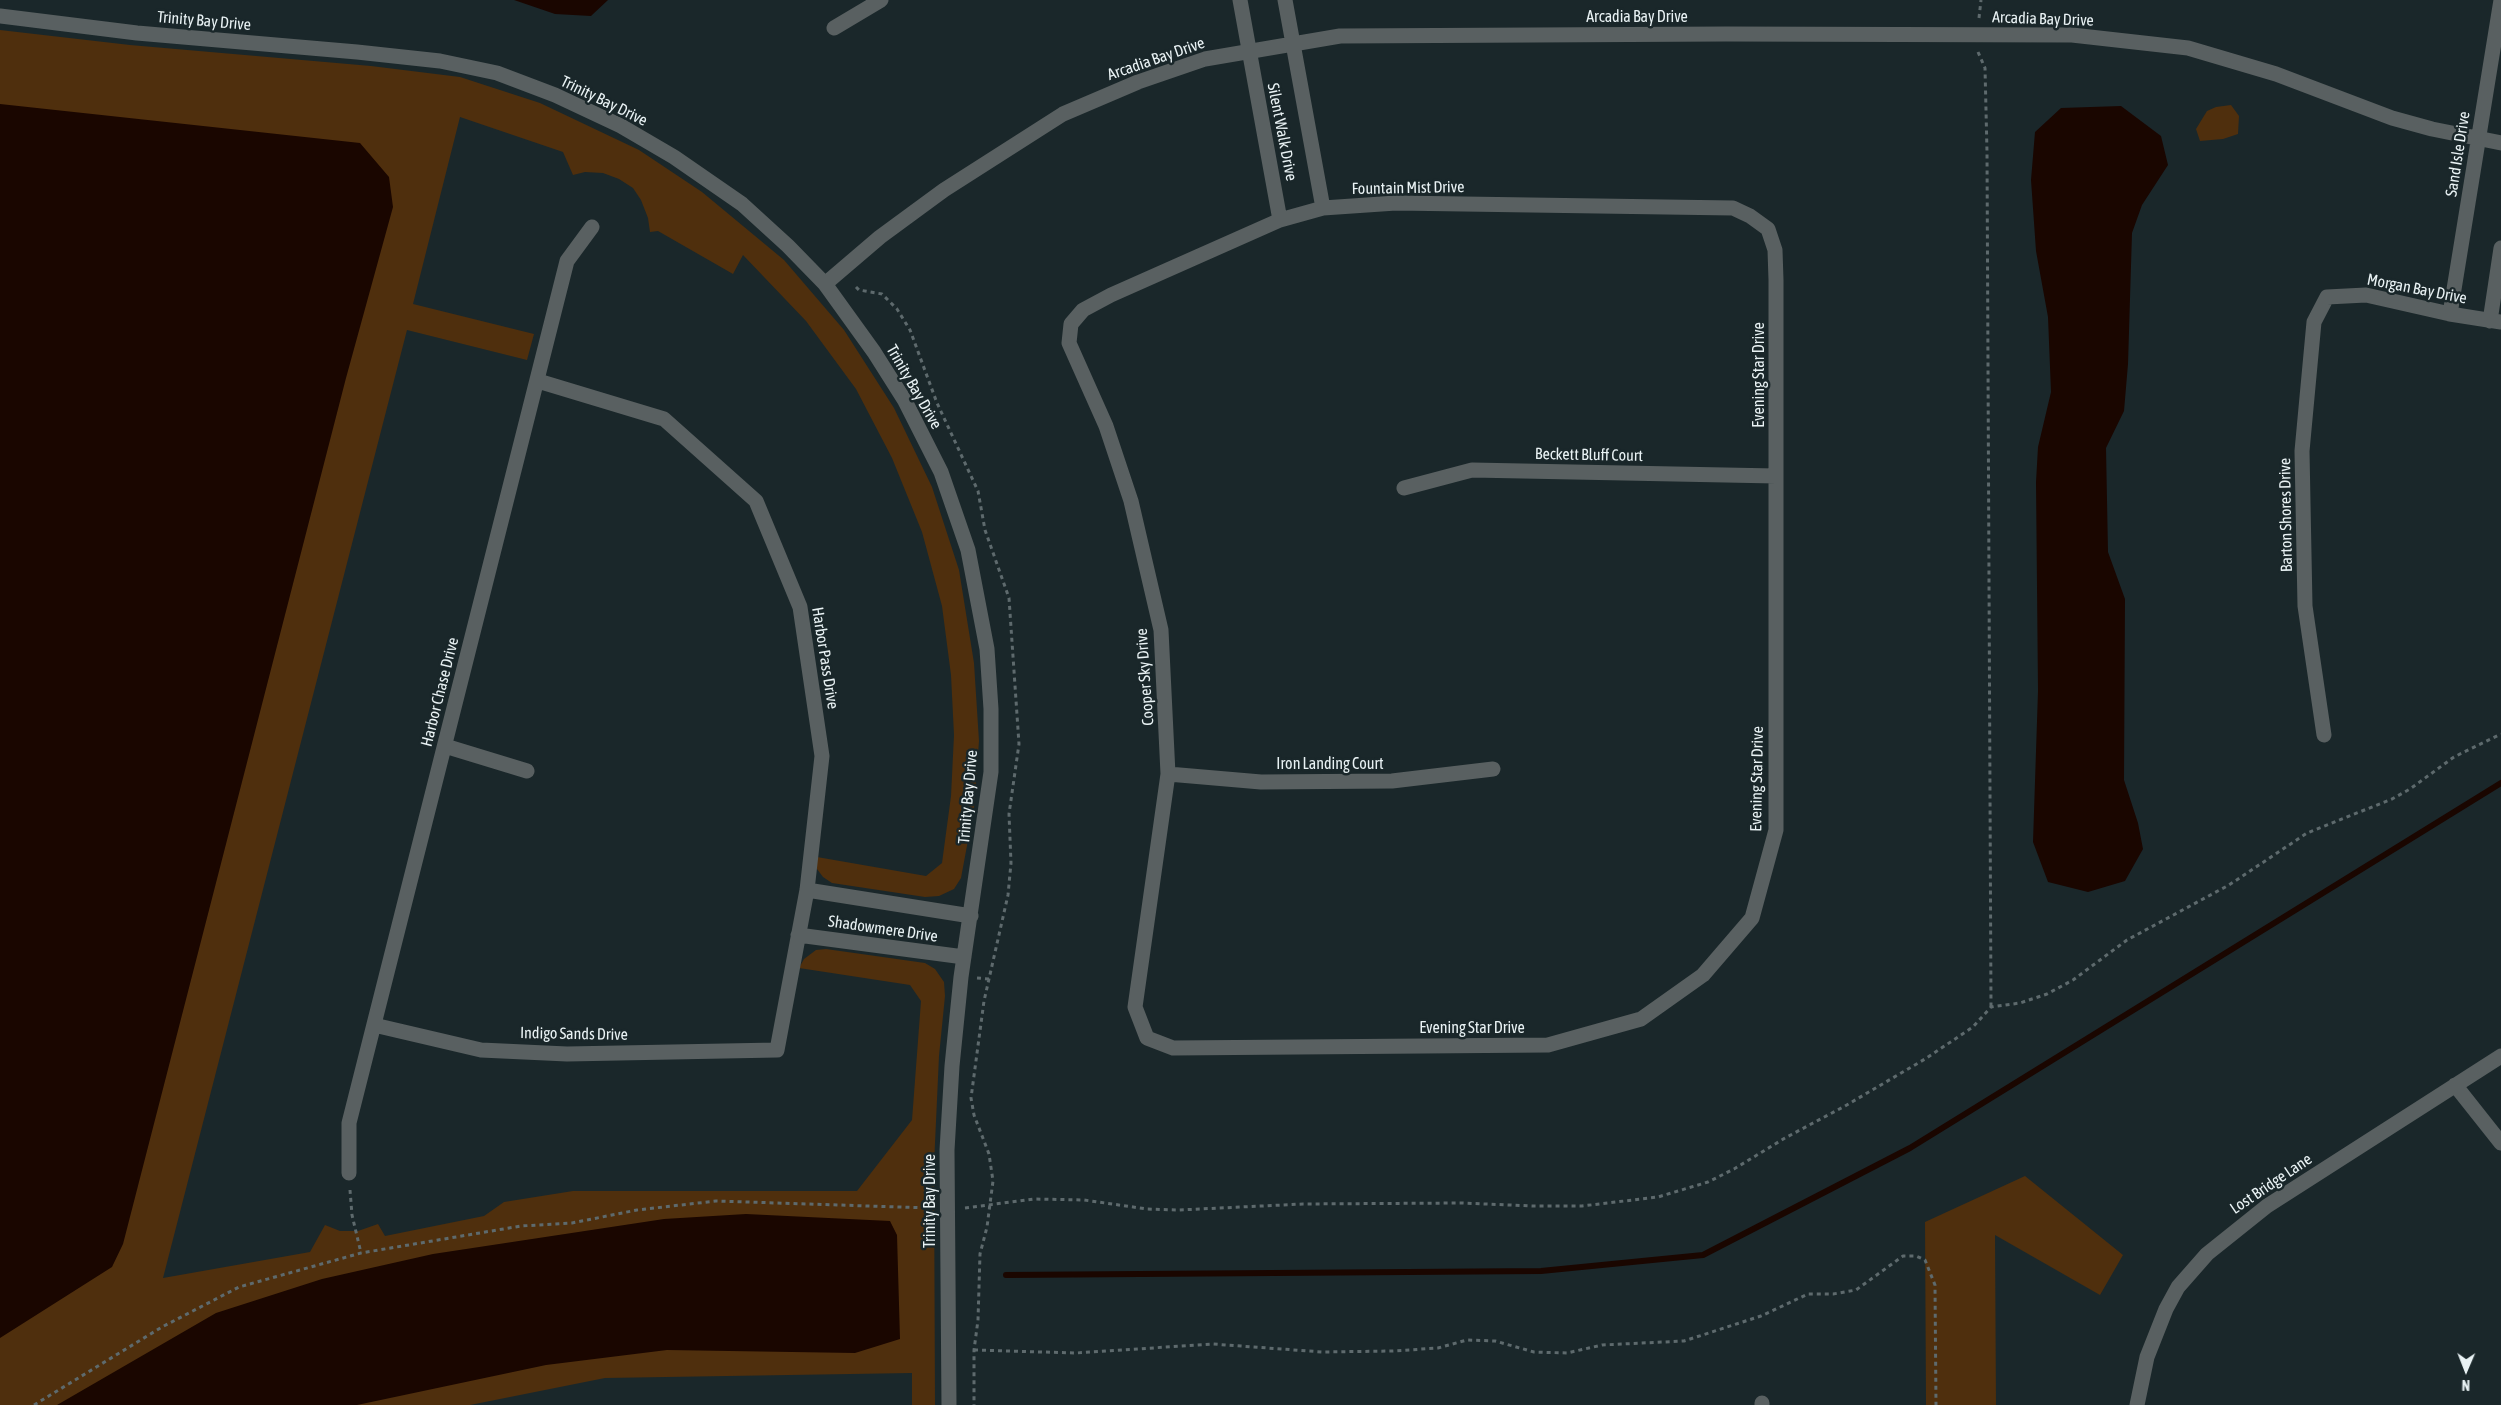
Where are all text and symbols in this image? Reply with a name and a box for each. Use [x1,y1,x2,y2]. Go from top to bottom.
street label: Trinity Bay Drive [156,7,252,35]
street label: Arcadia Bay Drive [1586,7,1688,27]
street label: Arcadia Bay Drive [1992,8,2094,30]
street label: Arcadia Bay Drive [1105,33,1207,85]
street label: Trinity Bay Drive [557,72,651,130]
street label: Silent Walk Drive [1263,81,1301,183]
street label: Sand Isle Drive [2442,110,2474,198]
street label: Fountain Mist Drive [1351,177,1465,199]
street label: Morgan Bay Drive [2365,270,2469,308]
street label: Evening Star Drive [1749,322,1769,428]
street label: Trinity Bay Drive [882,341,946,433]
street label: Beckett Bluff Court [1535,444,1643,466]
street label: Barton Shores Drive [2275,458,2297,572]
street label: Harbor Pass Drive [807,606,843,710]
street label: Cooper Sky Drive [1132,628,1158,726]
street label: Harbor Chase Drive [417,635,463,749]
street label: Evening Star Drive [1746,726,1768,832]
street label: Trinity Bay Drive [954,749,982,845]
street label: Iron Landing Court [1276,754,1384,774]
street label: Shadowmere Drive [827,912,939,946]
street label: Evening Star Drive [1419,1018,1525,1038]
street label: Indigo Sands Drive [520,1023,628,1045]
street label: Lost Bridge Lane [2227,1150,2315,1218]
street label: Trinity Bay Drive [920,1154,940,1248]
north arrow [2441,1345,2491,1395]
text: N [2461,1377,2470,1393]

